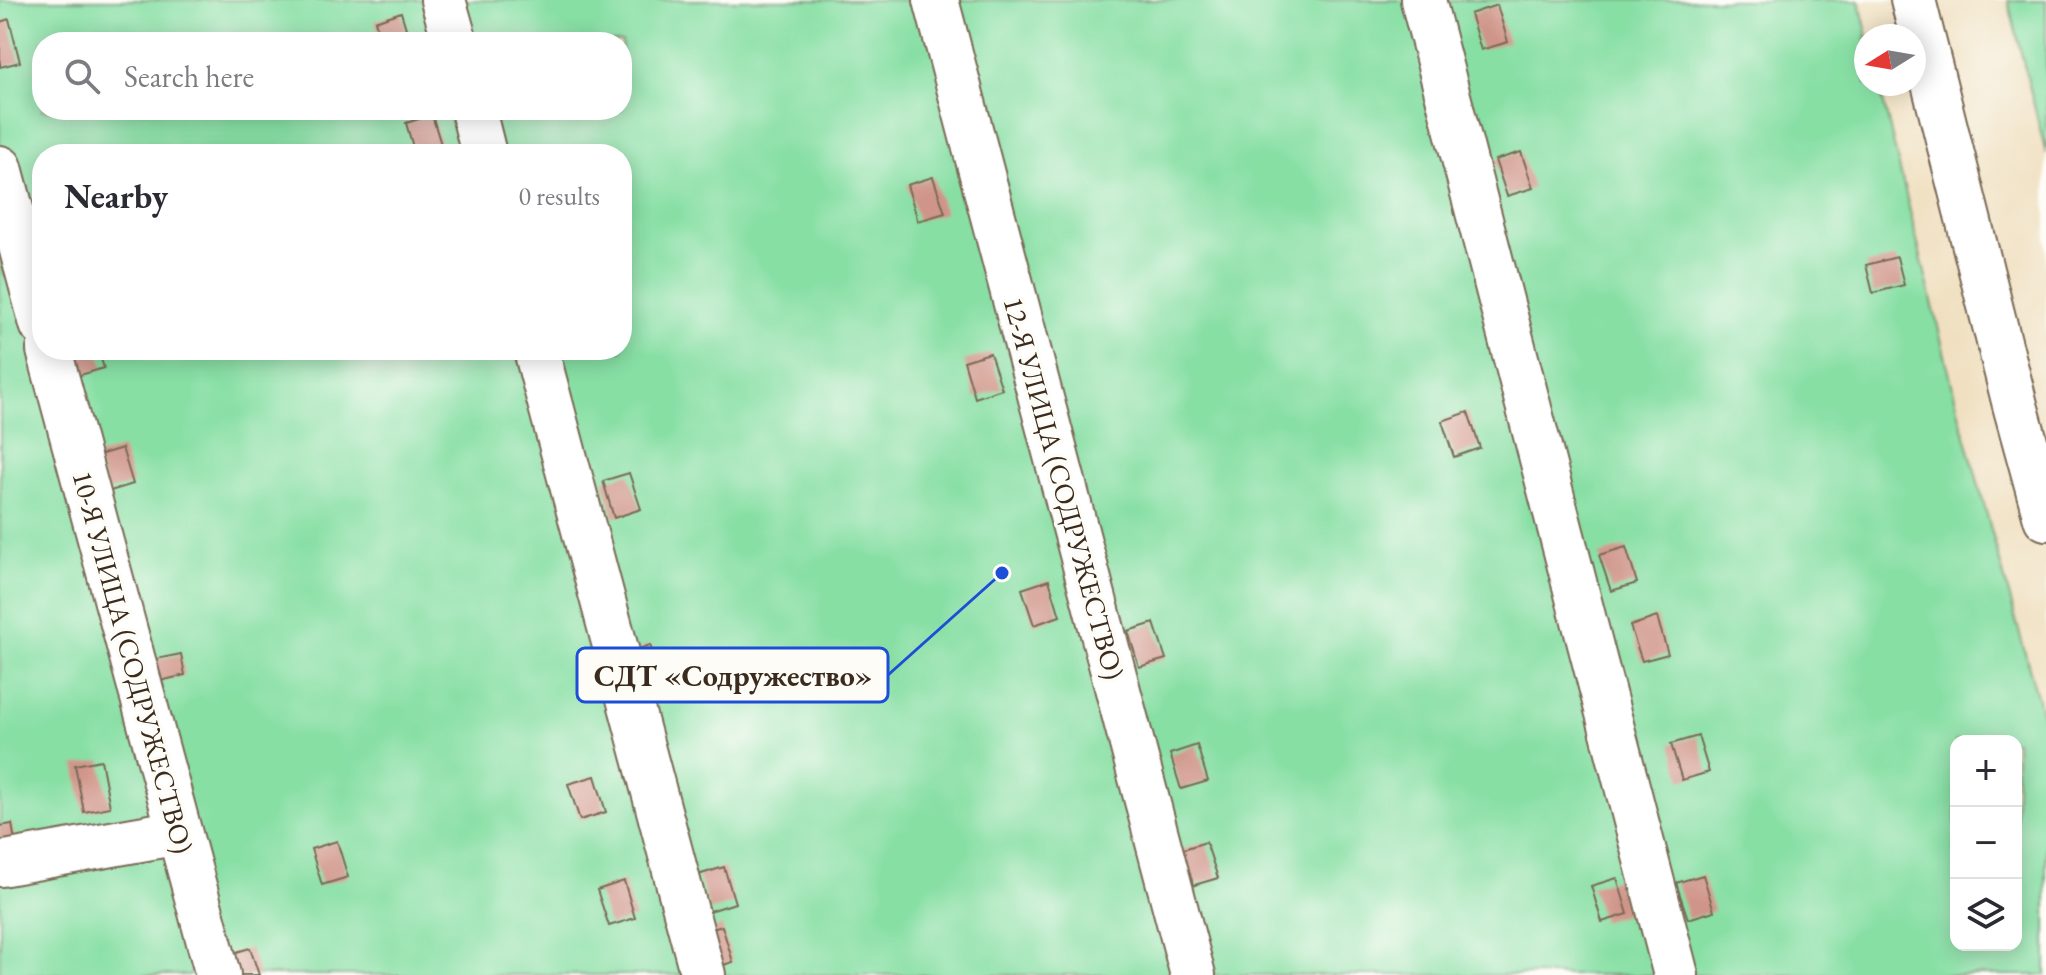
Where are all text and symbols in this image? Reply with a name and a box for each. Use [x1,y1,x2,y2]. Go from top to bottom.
north arrow [1854,24,1926,96]
search box [32,32,632,120]
icon: search [60,54,104,98]
text: Search here [124,57,254,96]
text: Nearby [64,174,168,218]
text: 0 results [519,179,600,213]
street label: 12-Я УЛИЦА (СОДРУЖЕСТВО) [996,293,1132,683]
street label: 10-Я УЛИЦА (СОДРУЖЕСТВО) [65,467,201,857]
callout: СДТ «Содружество» [577,648,888,702]
text: СДТ «Содружество» [594,656,872,695]
map controls [1950,735,2022,951]
button: + [1950,735,2022,807]
button: − [1950,807,2022,879]
button: layers [1950,879,2022,951]

